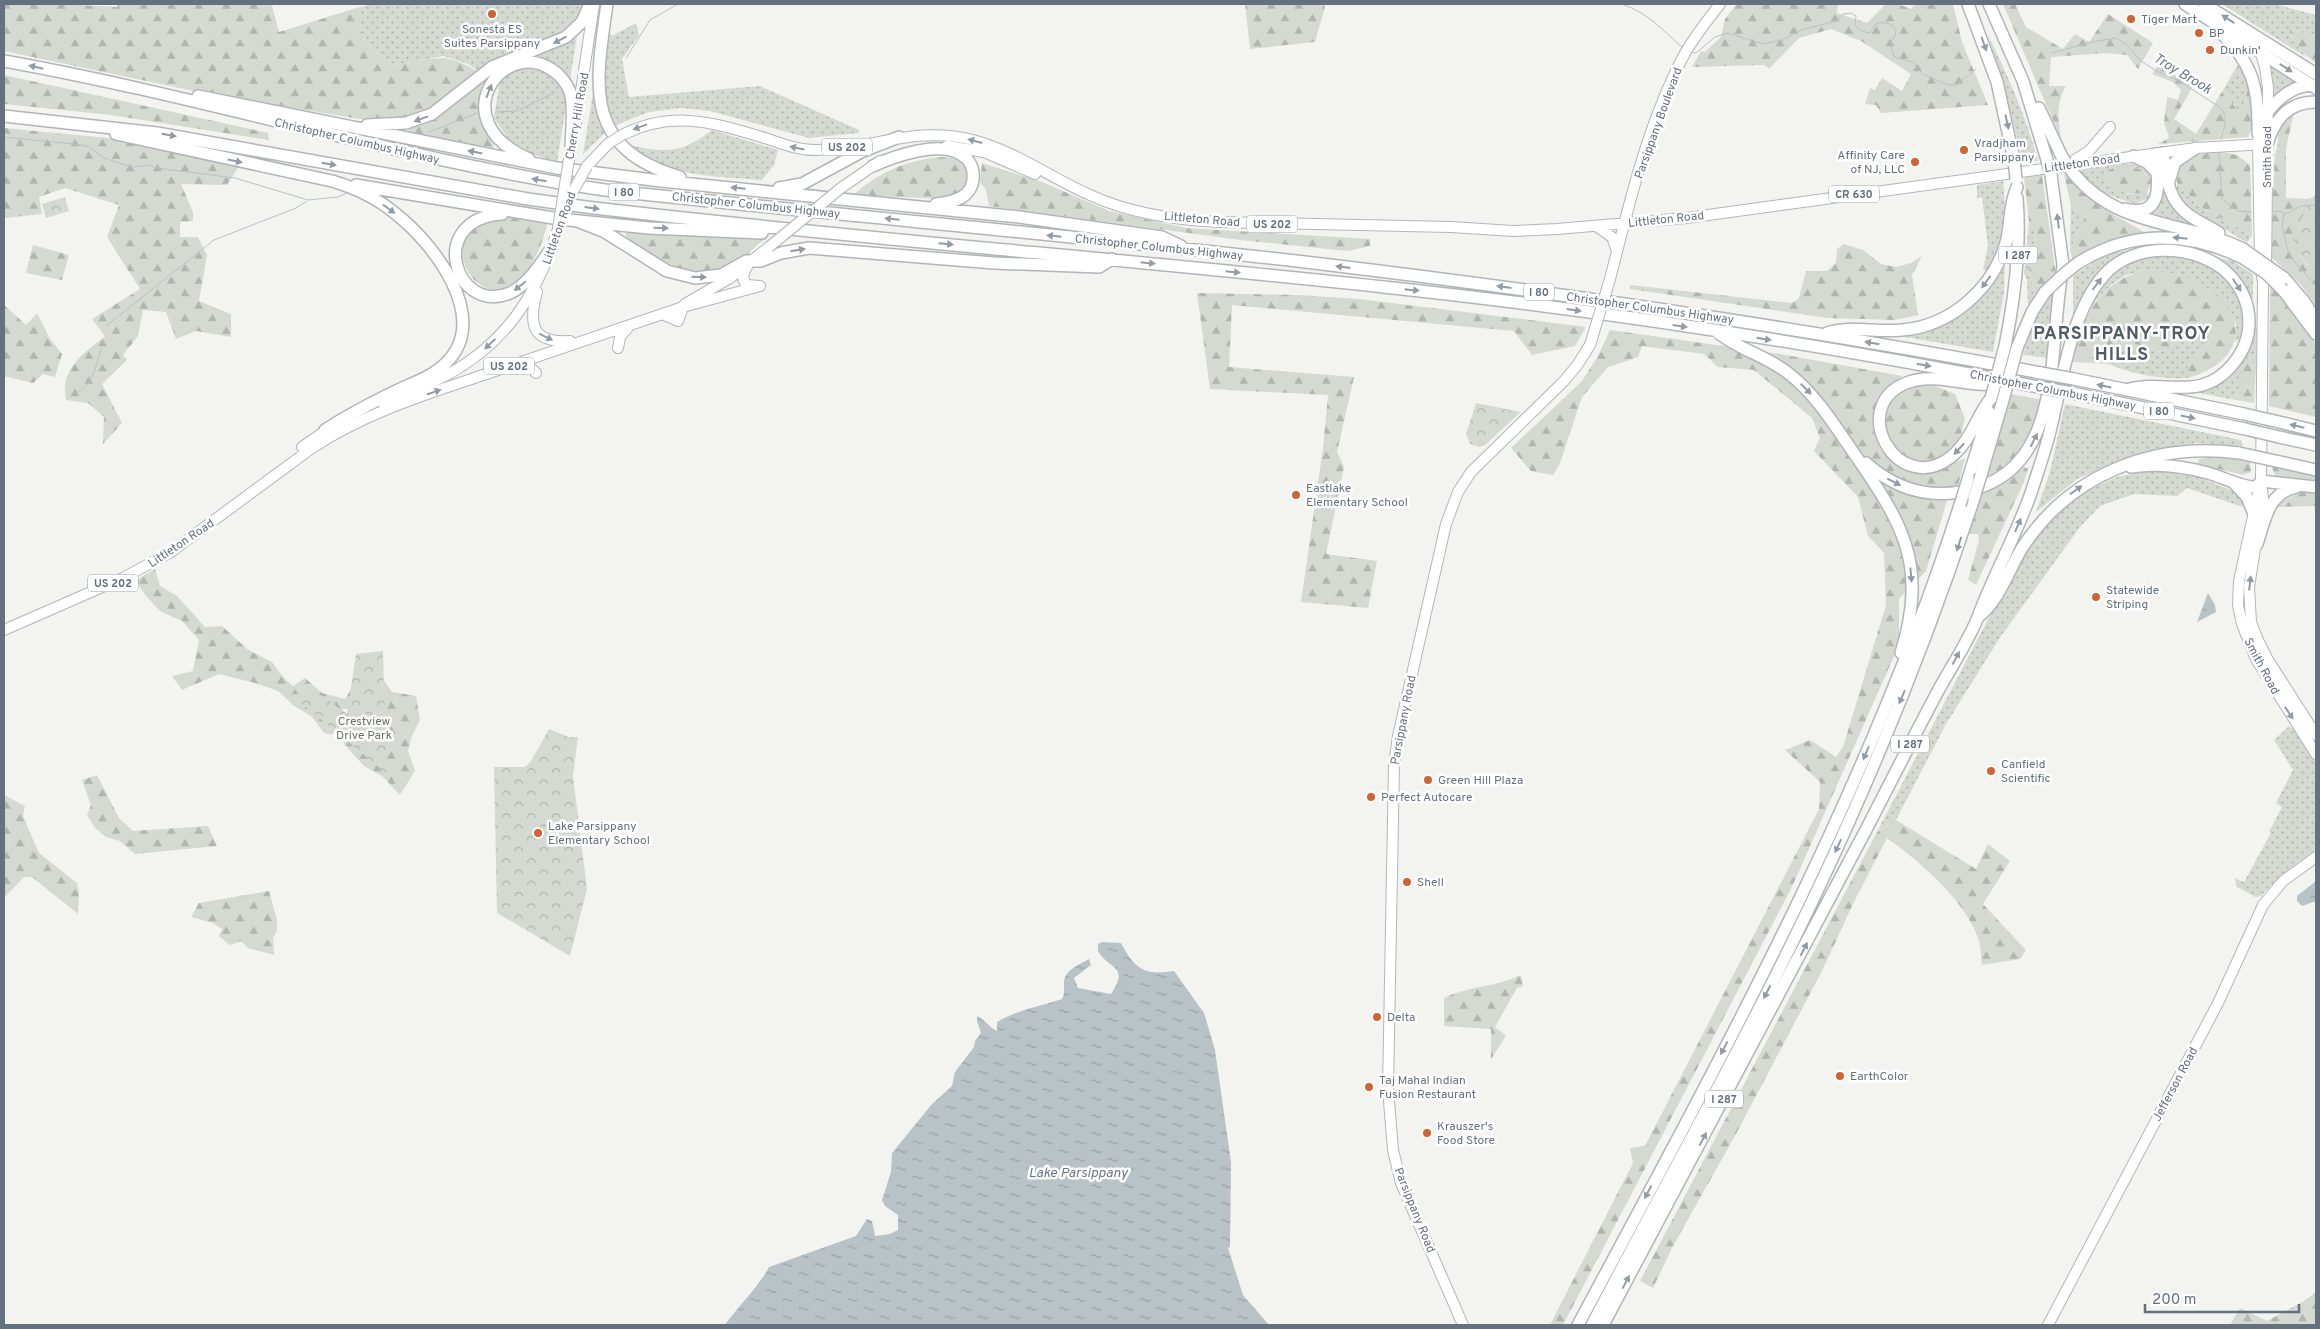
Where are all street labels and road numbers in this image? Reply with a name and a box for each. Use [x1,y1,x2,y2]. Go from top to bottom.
street label: Parsippany Boulevard [1631,65,1687,181]
street label: Cherry Hill Road [562,71,594,161]
street label: Christopher Columbus Highway [273,115,441,169]
street label: Smith Road [2260,126,2276,188]
road number: US 202 [822,138,872,156]
street label: Littleton Road [2043,151,2121,177]
road number: I 80 [609,183,639,200]
road number: CR 630 [1829,185,1879,202]
street label: Christopher Columbus Highway [671,189,841,223]
street label: Littleton Road [539,190,581,267]
street label: Littleton Road [1627,208,1705,232]
street label: Littleton Road [1163,209,1241,231]
road number: US 202 [1247,215,1297,232]
street label: Christopher Columbus Highway [1074,231,1244,265]
road number: I 287 [1999,246,2037,264]
road number: I 80 [1524,284,1554,300]
street label: Christopher Columbus Highway [1565,289,1735,329]
road number: US 202 [484,358,534,374]
street label: Christopher Columbus Highway [1968,367,2137,415]
road number: I 80 [2144,402,2174,420]
street label: Littleton Road [145,516,218,572]
road number: US 202 [88,574,138,592]
street label: Smith Road [2239,635,2283,698]
street label: Parsippany Road [1387,674,1421,766]
road number: I 287 [1891,736,1929,752]
street label: Jefferson Road [2150,1045,2202,1124]
road number: I 287 [1705,1090,1743,1108]
street label: Parsippany Road [1390,1165,1439,1255]

